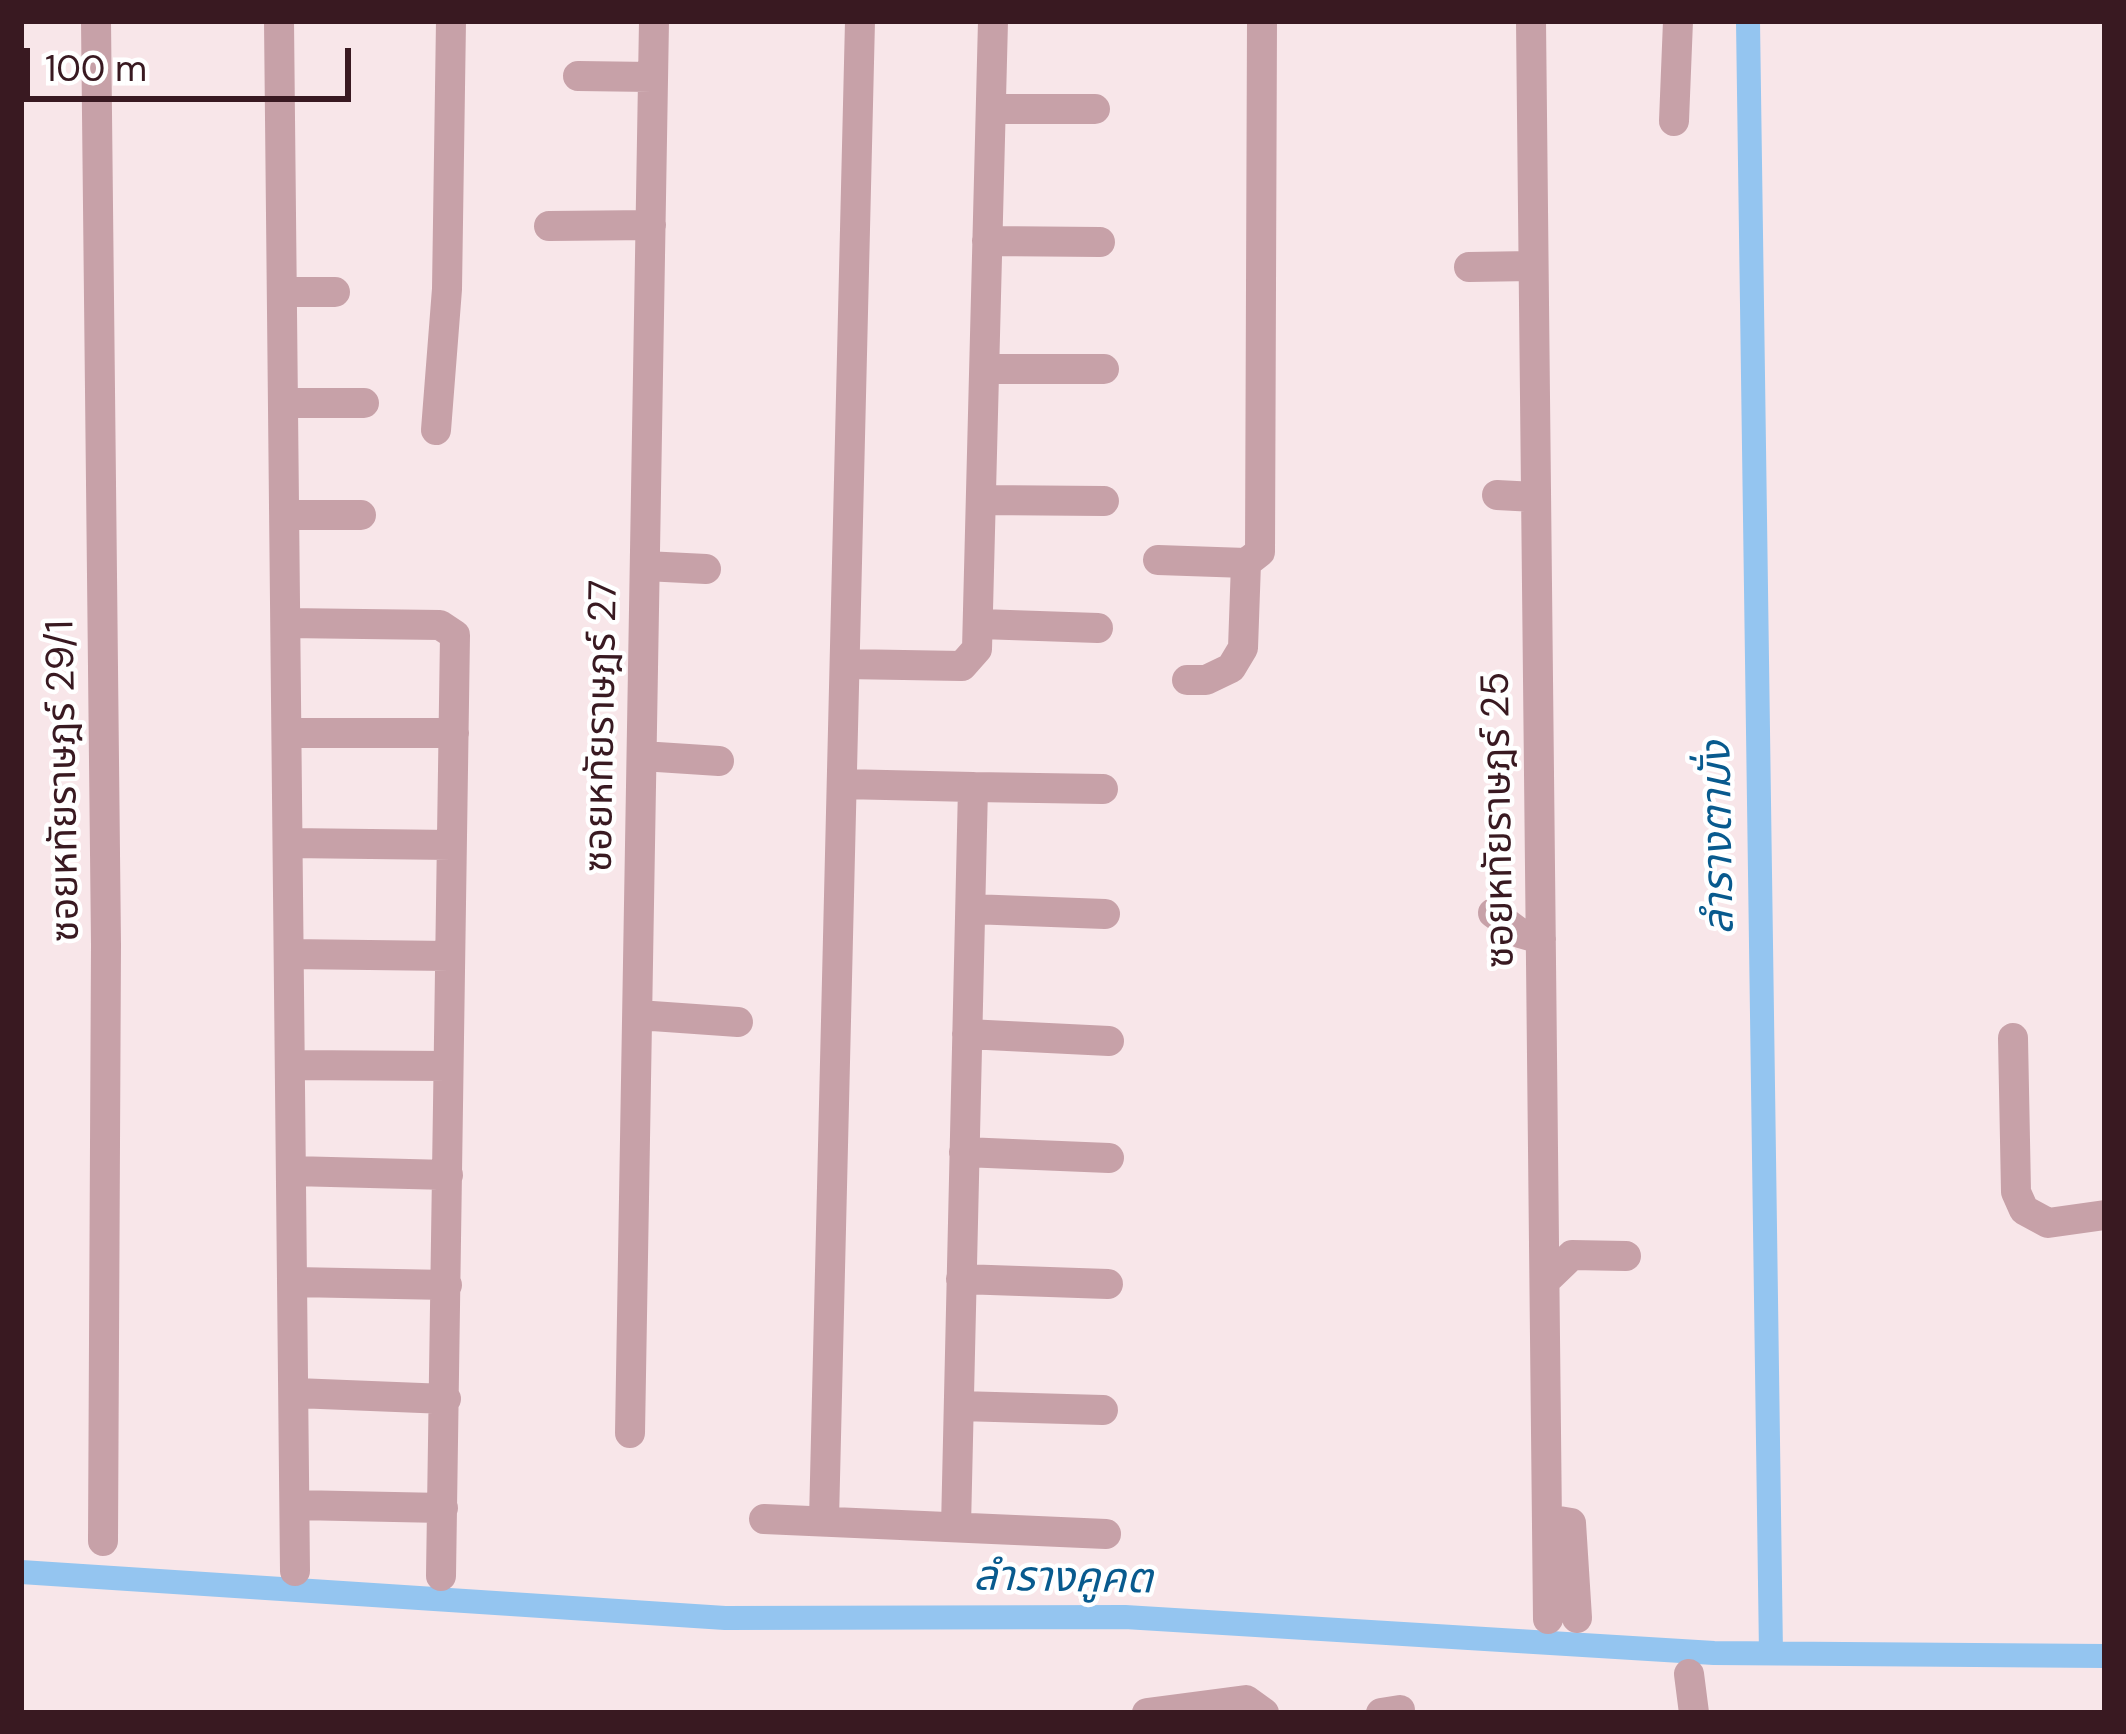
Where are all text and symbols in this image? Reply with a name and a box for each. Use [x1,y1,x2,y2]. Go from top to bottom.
scale bar [30,24,357,98]
text: 100 m [45,45,147,92]
street label: ซอยหทัยราษฎร์ 27 [577,579,629,873]
street label: ซอยหทัยราษฎร์ 29/1 [39,620,91,942]
street label: ซอยหทัยราษฎร์ 25 [1474,672,1526,968]
water label: ลำรางตามั่ง [1693,741,1747,935]
water label: ลำรางคูคต [973,1553,1153,1607]

